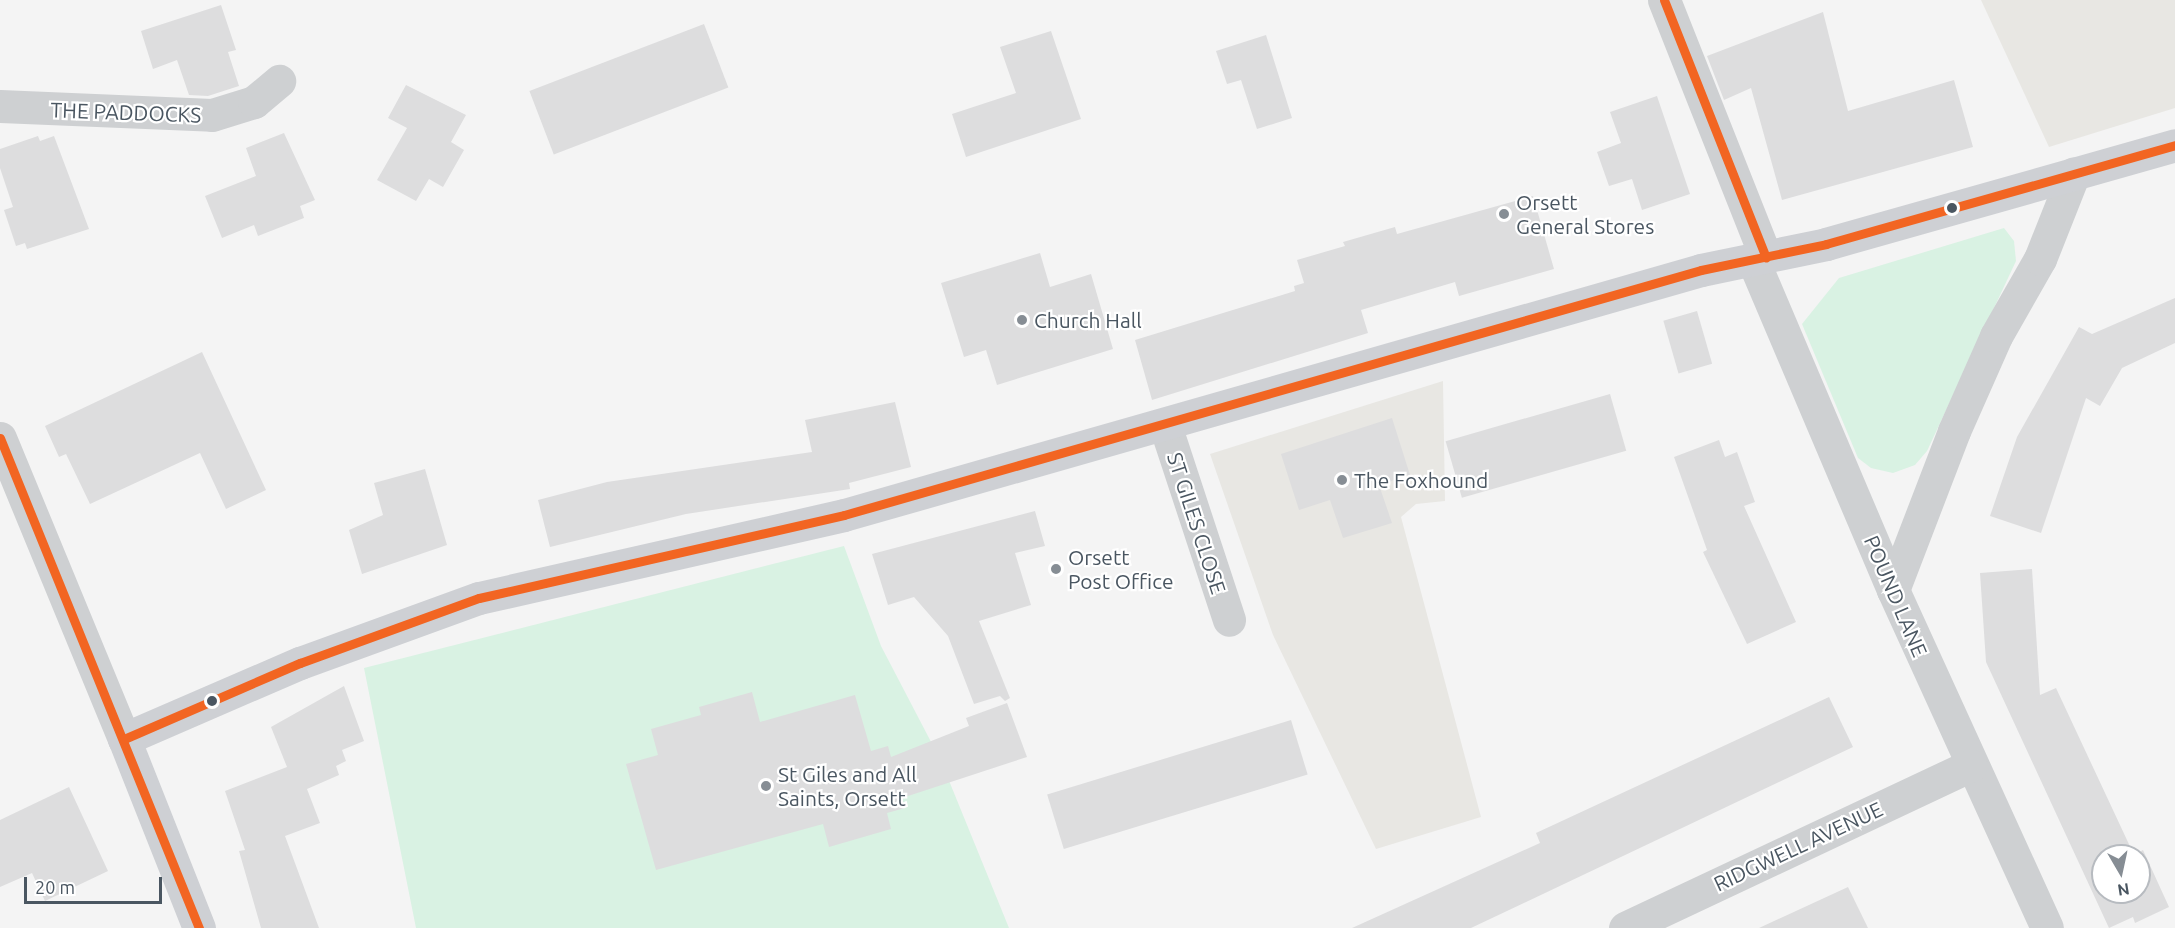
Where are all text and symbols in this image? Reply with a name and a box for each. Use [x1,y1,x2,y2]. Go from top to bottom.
street label: THE PADDOCKS [50,97,202,127]
place label: Orsett General Stores [1516,189,1654,239]
unlabelled marker [1946,202,1958,214]
marker: Orsett General Stores [1497,207,1511,221]
place label: Church Hall [1034,307,1142,333]
marker: Church Hall [1015,313,1029,327]
street label: ST GILES CLOSE [1162,449,1232,597]
place label: The Foxhound [1354,467,1488,493]
marker: The Foxhound [1335,473,1349,487]
street label: POUND LANE [1859,531,1933,661]
place label: Orsett Post Office [1068,544,1173,594]
marker: Orsett Post Office [1049,562,1063,576]
unlabelled marker [206,695,218,707]
place label: St Giles and All Saints, Orsett [778,761,917,811]
marker: St Giles and All Saints, Orsett [759,779,773,793]
street label: RIDGWELL AVENUE [1710,796,1886,896]
north arrow [2091,844,2151,904]
scale bar [27,865,165,903]
text: 20 m [35,877,75,897]
text: N [2116,880,2131,900]

